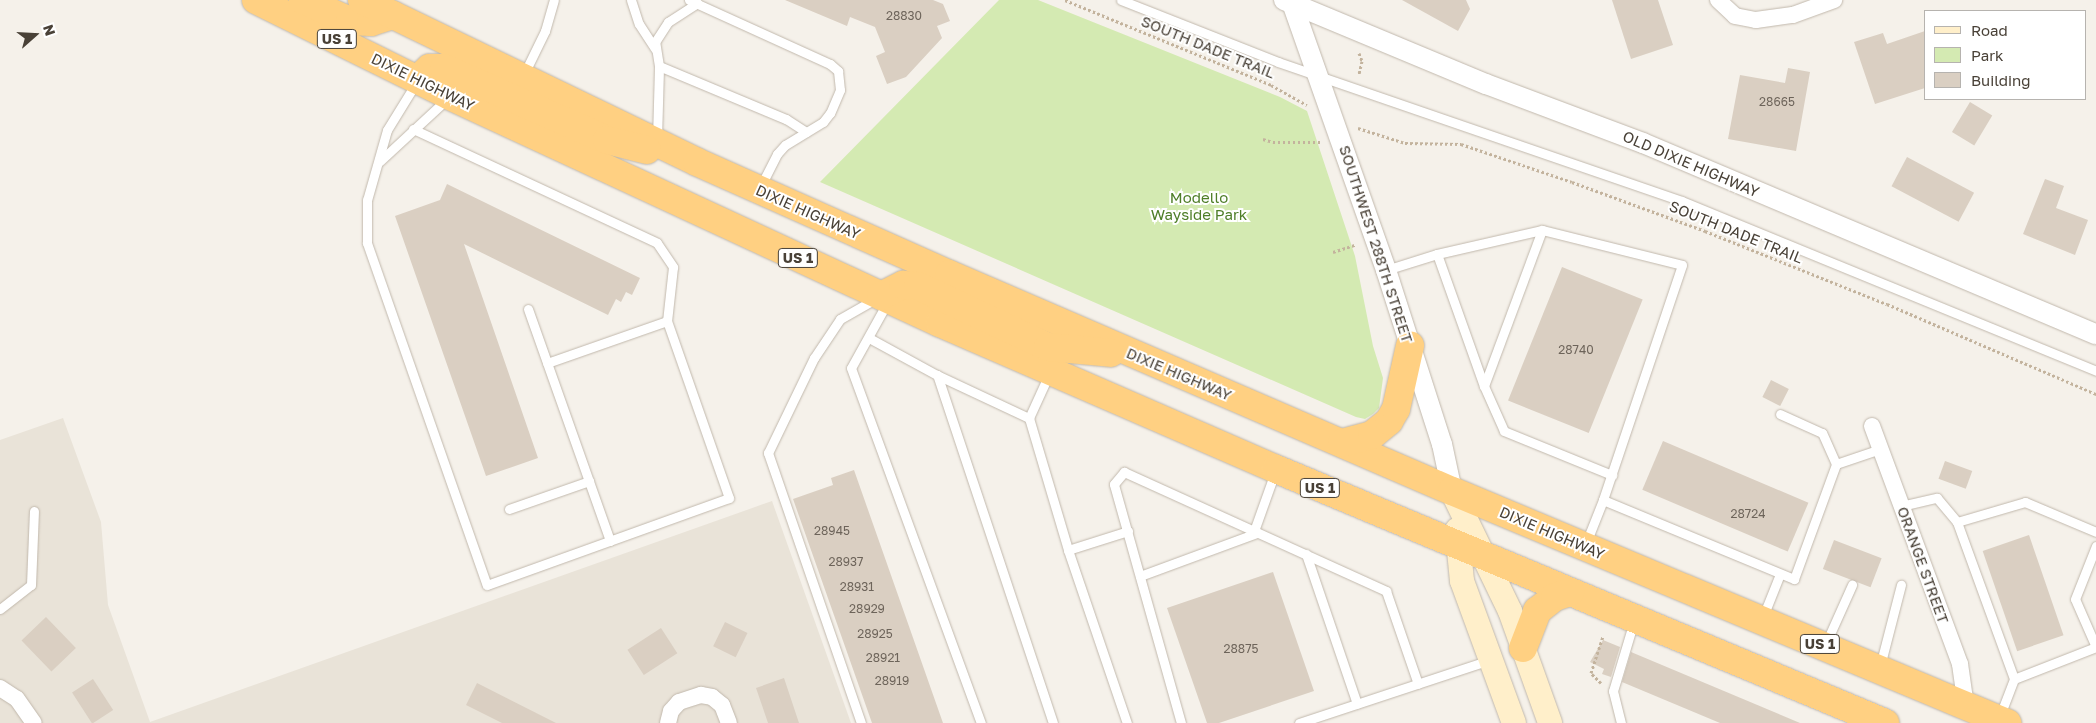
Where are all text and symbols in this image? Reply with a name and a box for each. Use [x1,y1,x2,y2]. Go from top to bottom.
house number: 28830 [886,9,922,23]
north arrow [10,10,60,60]
legend [1924,10,2086,100]
street label: SOUTH DADE TRAIL [1139,12,1277,82]
text: Road [1971,21,2008,39]
text: N [40,22,59,38]
road number: US 1 [316,28,358,50]
text: Park [1971,46,2003,64]
street label: DIXIE HIGHWAY [369,49,477,115]
text: Building [1971,71,2031,89]
house number: 28665 [1759,95,1795,109]
street label: OLD DIXIE HIGHWAY [1620,127,1762,201]
street label: SOUTHWEST 288TH STREET [1336,143,1416,345]
street label: DIXIE HIGHWAY [753,181,863,243]
park label: Modello Wayside Park [1151,188,1247,223]
street label: SOUTH DADE TRAIL [1667,197,1805,267]
road number: US 1 [777,247,819,270]
house number: 28740 [1558,343,1594,357]
street label: DIXIE HIGHWAY [1124,344,1234,404]
road number: US 1 [1299,476,1341,499]
street label: DIXIE HIGHWAY [1497,503,1607,563]
street label: ORANGE STREET [1894,504,1952,626]
house number: 28724 [1731,507,1765,521]
house number: 28945 [814,524,850,538]
house number: 28937 [829,555,863,569]
house number: 28931 [840,580,874,594]
house number: 28929 [849,602,885,616]
house number: 28925 [857,627,893,641]
road number: US 1 [1799,633,1841,656]
house number: 28875 [1224,642,1258,656]
house number: 28921 [866,651,900,665]
house number: 28919 [875,674,909,688]

